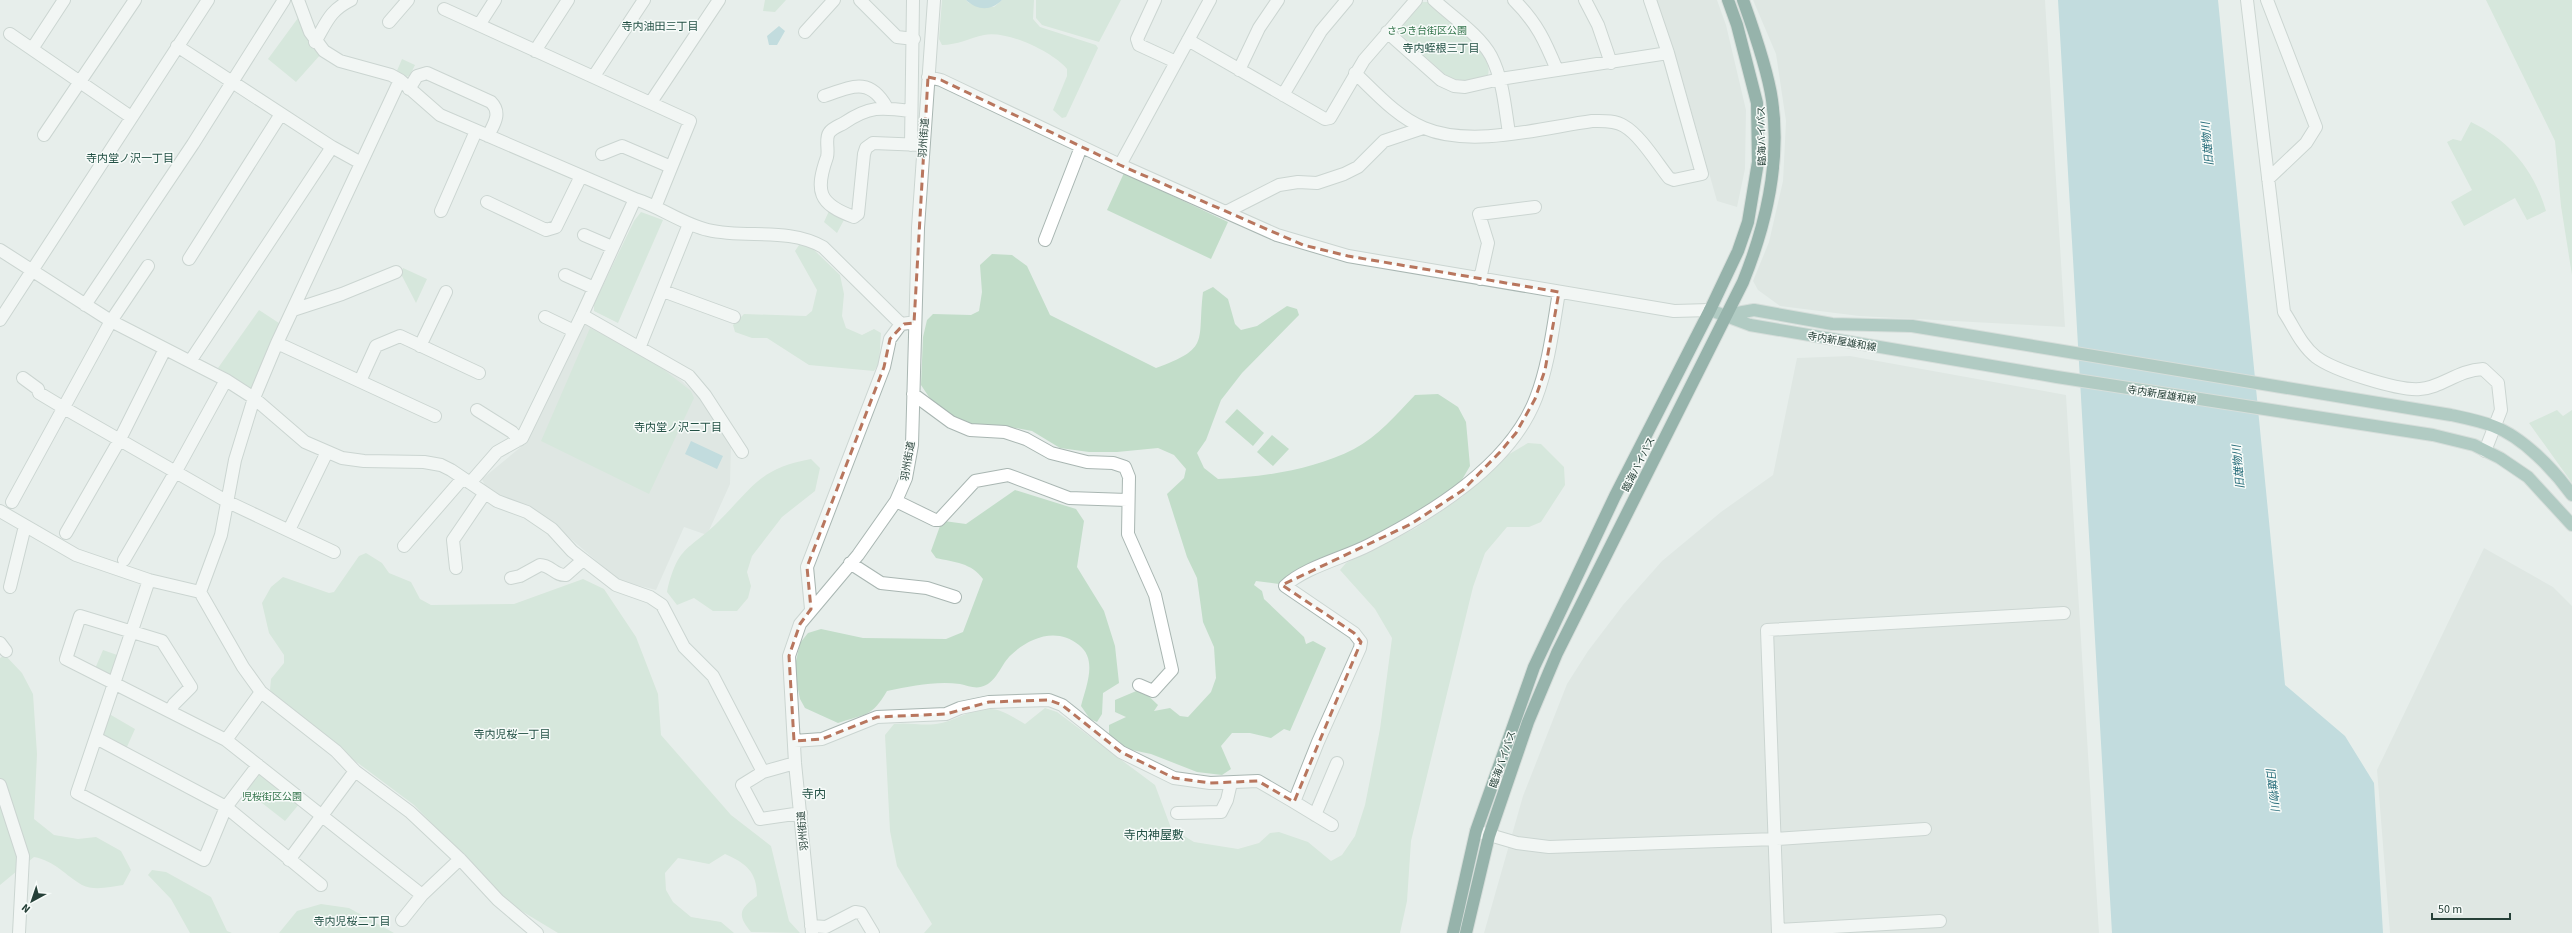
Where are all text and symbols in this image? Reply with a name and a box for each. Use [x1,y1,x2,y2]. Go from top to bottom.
district label: 寺内油田三丁目 [622,19,699,34]
park label: さつき台街区公園 [1387,24,1467,38]
district label: 寺内蛭根三丁目 [1403,41,1480,56]
street label: 臨海バイパス [1754,106,1770,166]
street label: 羽州街道 [916,118,932,159]
water label: 旧雄物川 [2198,120,2217,167]
district label: 寺内堂ノ沢一丁目 [86,151,174,166]
street label: 寺内新屋雄和線 [1806,329,1878,355]
street label: 寺内新屋雄和線 [2126,383,2198,407]
district label: 寺内堂ノ沢二丁目 [634,420,722,435]
street label: 臨海バイパス [1619,435,1659,494]
street label: 羽州街道 [898,440,918,482]
water label: 旧雄物川 [2229,443,2248,490]
district label: 寺内児桜一丁目 [474,727,551,742]
street label: 臨海バイパス [1487,729,1519,790]
water label: 旧雄物川 [2262,766,2283,813]
district label: 寺内 [802,786,826,803]
park label: 児桜街区公園 [242,790,302,804]
street label: 羽州街道 [794,810,812,851]
district label: 寺内神屋敷 [1124,827,1184,844]
north arrow [12,881,52,921]
scale bar [2432,895,2510,921]
text: N [18,900,34,916]
text: 50 m [2438,901,2462,918]
district label: 寺内児桜二丁目 [314,914,391,929]

